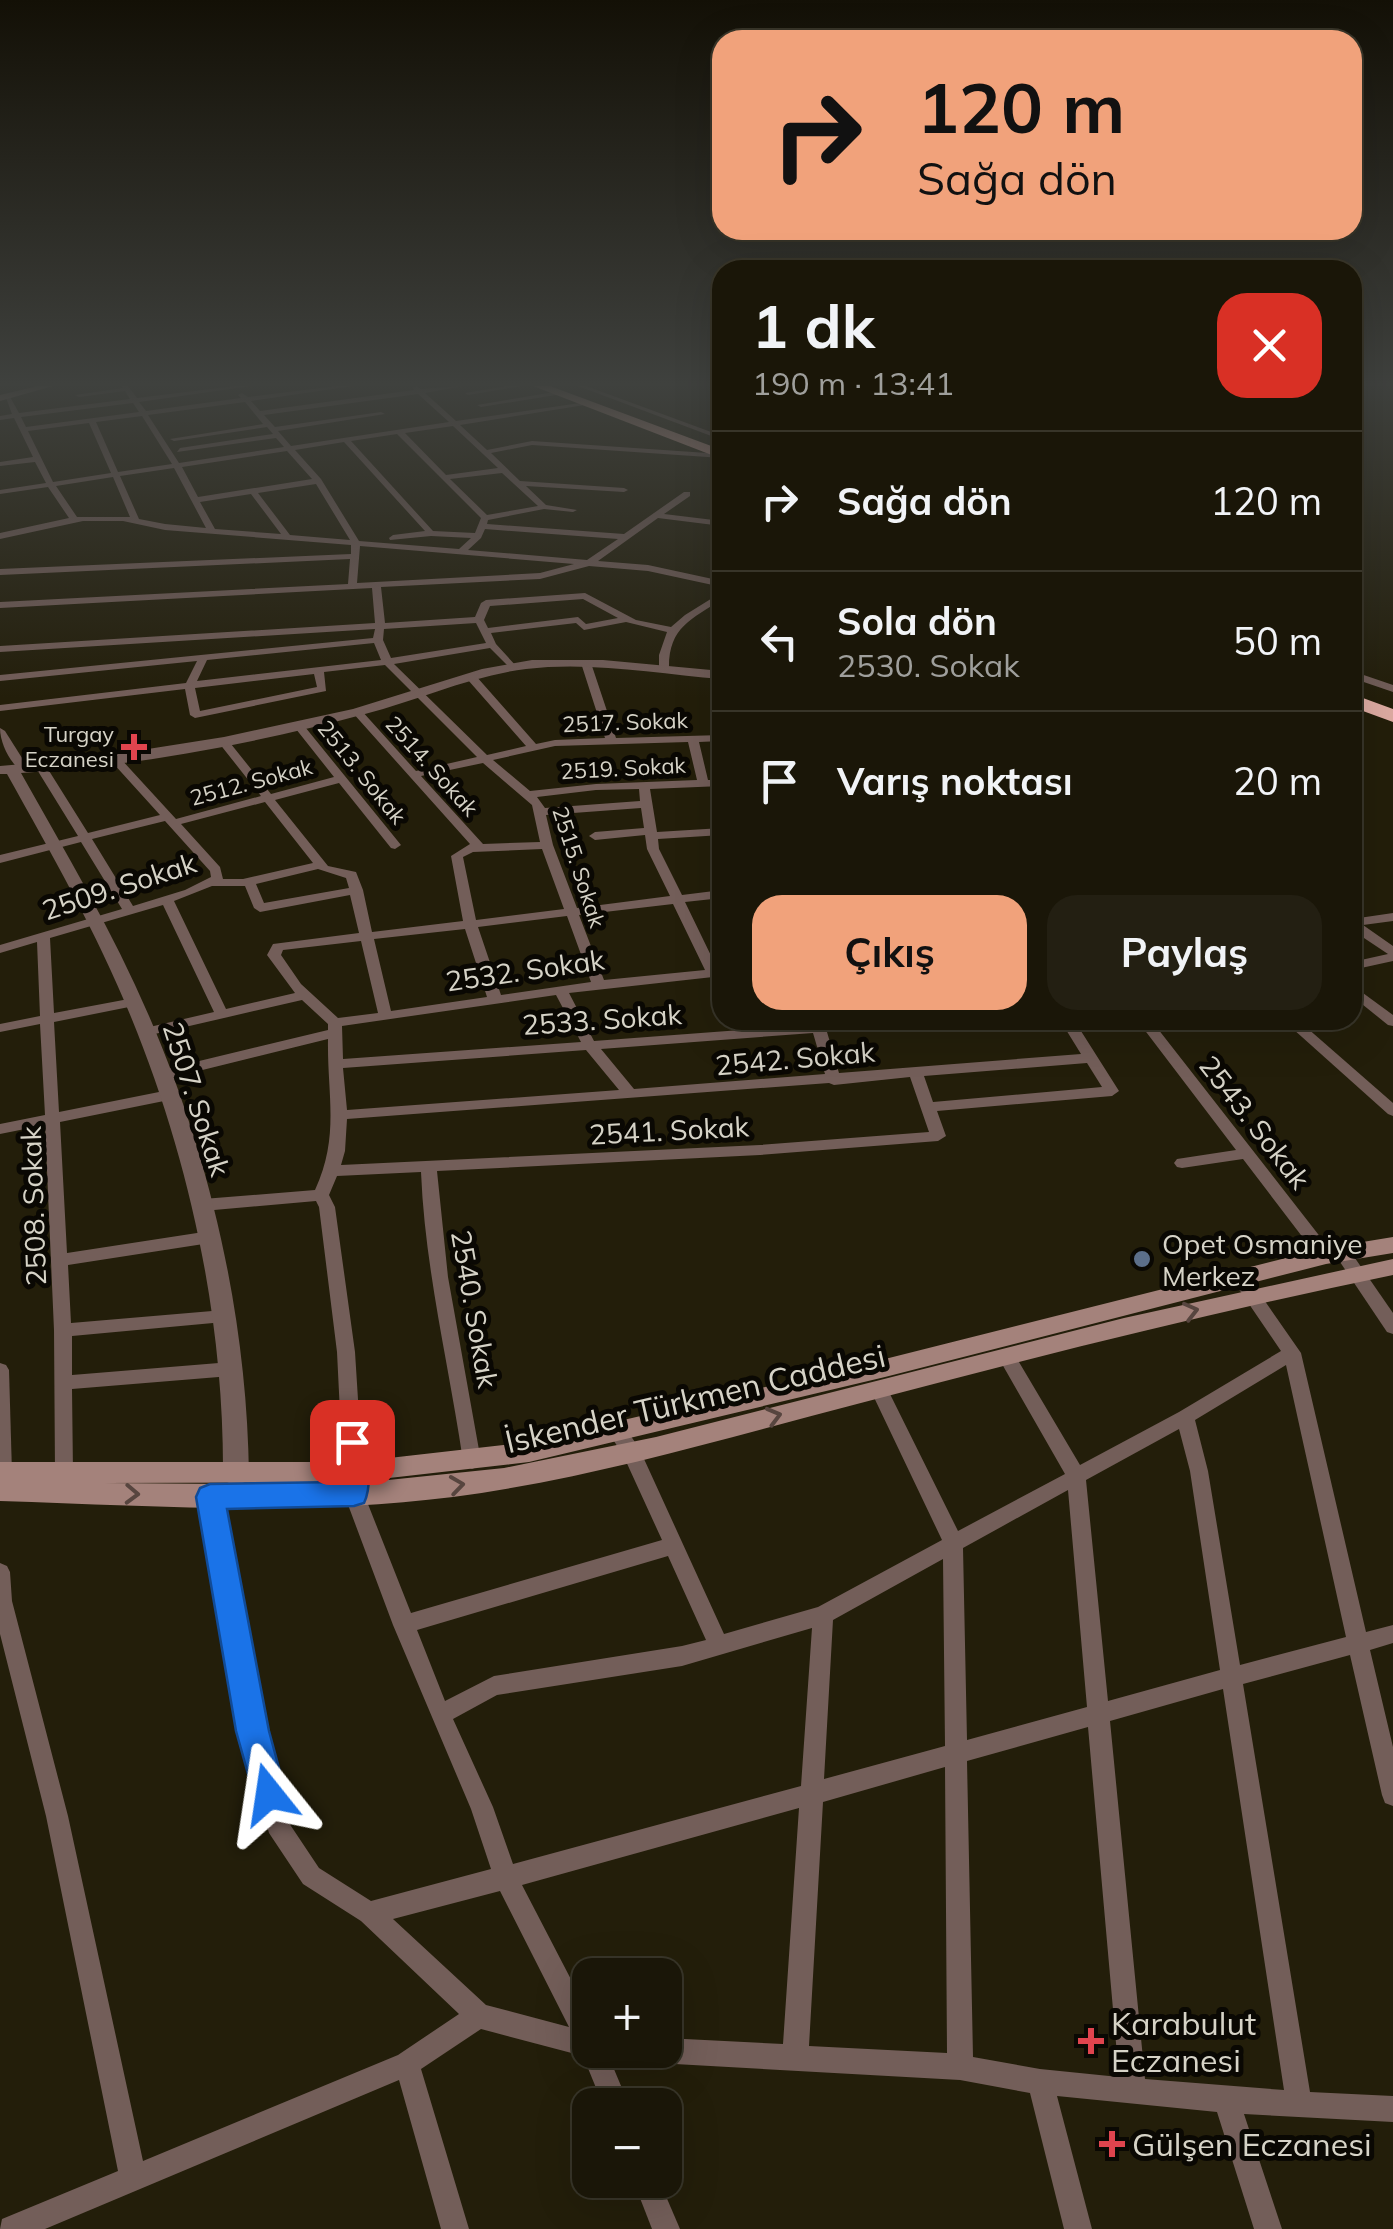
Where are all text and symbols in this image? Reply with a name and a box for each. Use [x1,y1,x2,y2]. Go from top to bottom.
text: 120 m [917,63,1125,151]
icon: right [752,70,882,200]
text: Sağa dön [917,150,1117,206]
text: 1 dk [752,288,875,363]
button: close [1217,293,1322,398]
text: 190 m · 13:41 [752,363,954,403]
icon: right [752,474,807,529]
text: Sağa dön [837,477,1012,525]
text: 120 m [1210,477,1322,525]
text: Sola dön [837,597,997,645]
icon: left [752,614,807,669]
text: 50 m [1233,617,1322,665]
text: 2530. Sokak [837,645,1020,685]
street label: 2517. Sokak [562,706,689,738]
street label: 2514. Sokak [380,710,485,823]
street label: 2513. Sokak [312,714,413,830]
place label: Turgay Eczanesi [25,720,114,773]
marker: Turgay Eczanesi [123,736,145,758]
street label: 2519. Sokak [560,751,687,785]
street label: 2512. Sokak [187,752,316,812]
icon: arrive [752,754,807,809]
text: Varış noktası [837,757,1073,805]
text: 20 m [1233,757,1322,805]
street label: 2515. Sokak [546,803,612,932]
street label: 2509. Sokak [38,844,201,927]
button: Çıkış [752,895,1027,1010]
button: Paylaş [1047,895,1322,1010]
street label: 2532. Sokak [443,941,607,998]
street label: 2533. Sokak [521,996,684,1042]
street label: 2507. Sokak [156,1018,239,1181]
street label: 2542. Sokak [714,1034,877,1082]
street label: 2543. Sokak [1192,1048,1318,1196]
street label: 2541. Sokak [588,1108,750,1152]
street label: 2508. Sokak [13,1125,53,1286]
place label: Opet Osmaniye Merkez [1162,1226,1363,1293]
street label: 2540. Sokak [444,1227,506,1391]
marker: Opet Osmaniye Merkez [1131,1248,1153,1270]
one-way arrow [1182,1302,1199,1323]
street label: İskender Türkmen Caddesi [501,1335,889,1461]
pin [310,1400,395,1485]
one-way arrow [765,1407,782,1428]
icon: arrive [325,1415,380,1470]
one-way arrow [449,1476,465,1497]
one-way arrow [125,1484,141,1505]
position arrow [217,1742,321,1846]
map controls [572,1958,682,2198]
button: + [572,1958,682,2068]
place label: Karabulut Eczanesi [1111,2003,1256,2080]
marker: Karabulut Eczanesi [1080,2030,1102,2052]
button: − [572,2088,682,2198]
place label: Gülşen Eczanesi [1132,2124,1372,2164]
marker: Gülşen Eczanesi [1101,2133,1123,2155]

